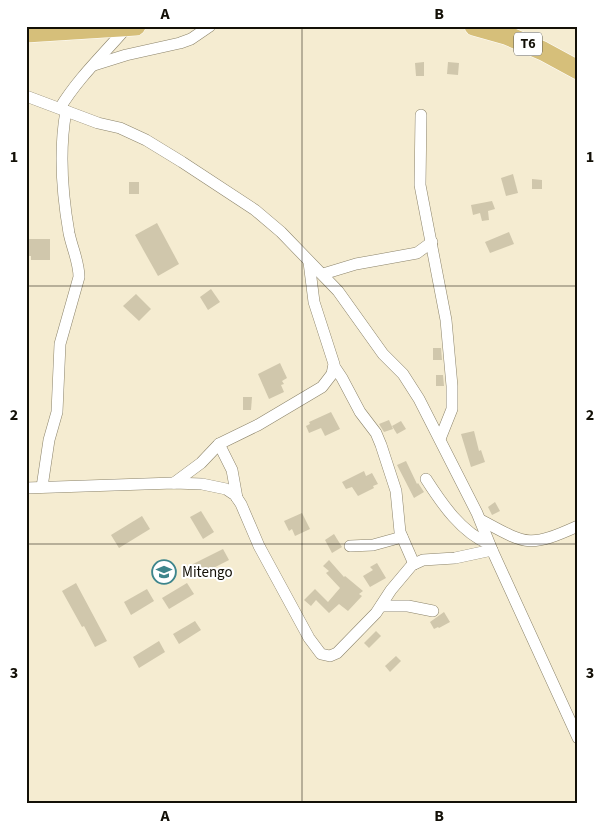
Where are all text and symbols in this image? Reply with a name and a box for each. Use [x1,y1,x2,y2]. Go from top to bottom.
text: A [159,3,170,25]
text: B [434,3,444,25]
road number: T6 [514,33,542,56]
text: 1 [10,146,18,168]
text: 1 [586,146,594,168]
text: 2 [10,404,18,426]
text: 2 [586,404,594,426]
school or university icon: Mitengo [151,559,177,585]
place label: Mitengo [182,562,233,583]
text: 3 [10,662,18,684]
text: 3 [586,662,594,684]
text: A [159,805,170,827]
text: B [434,805,444,827]

